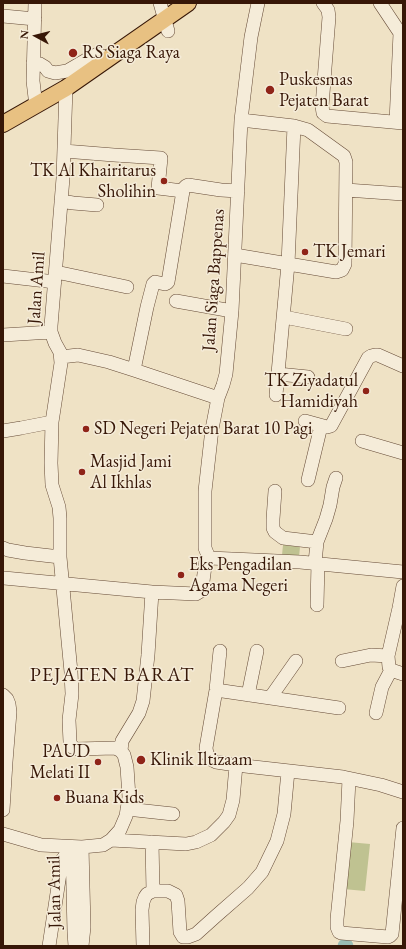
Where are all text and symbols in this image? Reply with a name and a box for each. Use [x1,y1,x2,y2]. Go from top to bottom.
north arrow [16,16,56,56]
text: N [17,29,32,40]
place label: RS Siaga Raya [82,42,180,64]
marker: RS Siaga Raya [67,47,79,59]
place label: Puskesmas Pejaten Barat [279,69,369,112]
marker: Puskesmas Pejaten Barat [264,84,276,96]
place label: TK Al Khairitarus Sholihin [30,160,156,202]
marker: TK Al Khairitarus Sholihin [159,176,169,186]
street label: Jalan Siaga Bappenas [198,208,230,352]
place label: TK Jemari [313,241,386,263]
marker: TK Jemari [300,247,310,257]
street label: Jalan Amil [24,251,50,325]
place label: TK Ziyadatul Hamidiyah [264,370,358,412]
marker: TK Ziyadatul Hamidiyah [361,386,371,396]
place label: SD Negeri Pejaten Barat 10 Pagi [94,418,312,440]
marker: SD Negeri Pejaten Barat 10 Pagi [81,424,91,434]
place label: Masjid Jami Al Ikhlas [90,451,172,494]
marker: Masjid Jami Al Ikhlas [77,467,87,477]
place label: Eks Pengadilan Agama Negeri [189,554,292,596]
marker: Eks Pengadilan Agama Negeri [176,570,186,580]
district label: PEJATEN BARAT [30,664,194,688]
place label: PAUD Melati II [30,741,90,784]
place label: Klinik Iltizaam [150,749,253,771]
marker: Klinik Iltizaam [135,754,147,766]
marker: PAUD Melati II [93,757,103,767]
place label: Buana Kids [65,787,144,809]
marker: Buana Kids [52,793,62,803]
street label: Jalan Amil [44,855,66,929]

